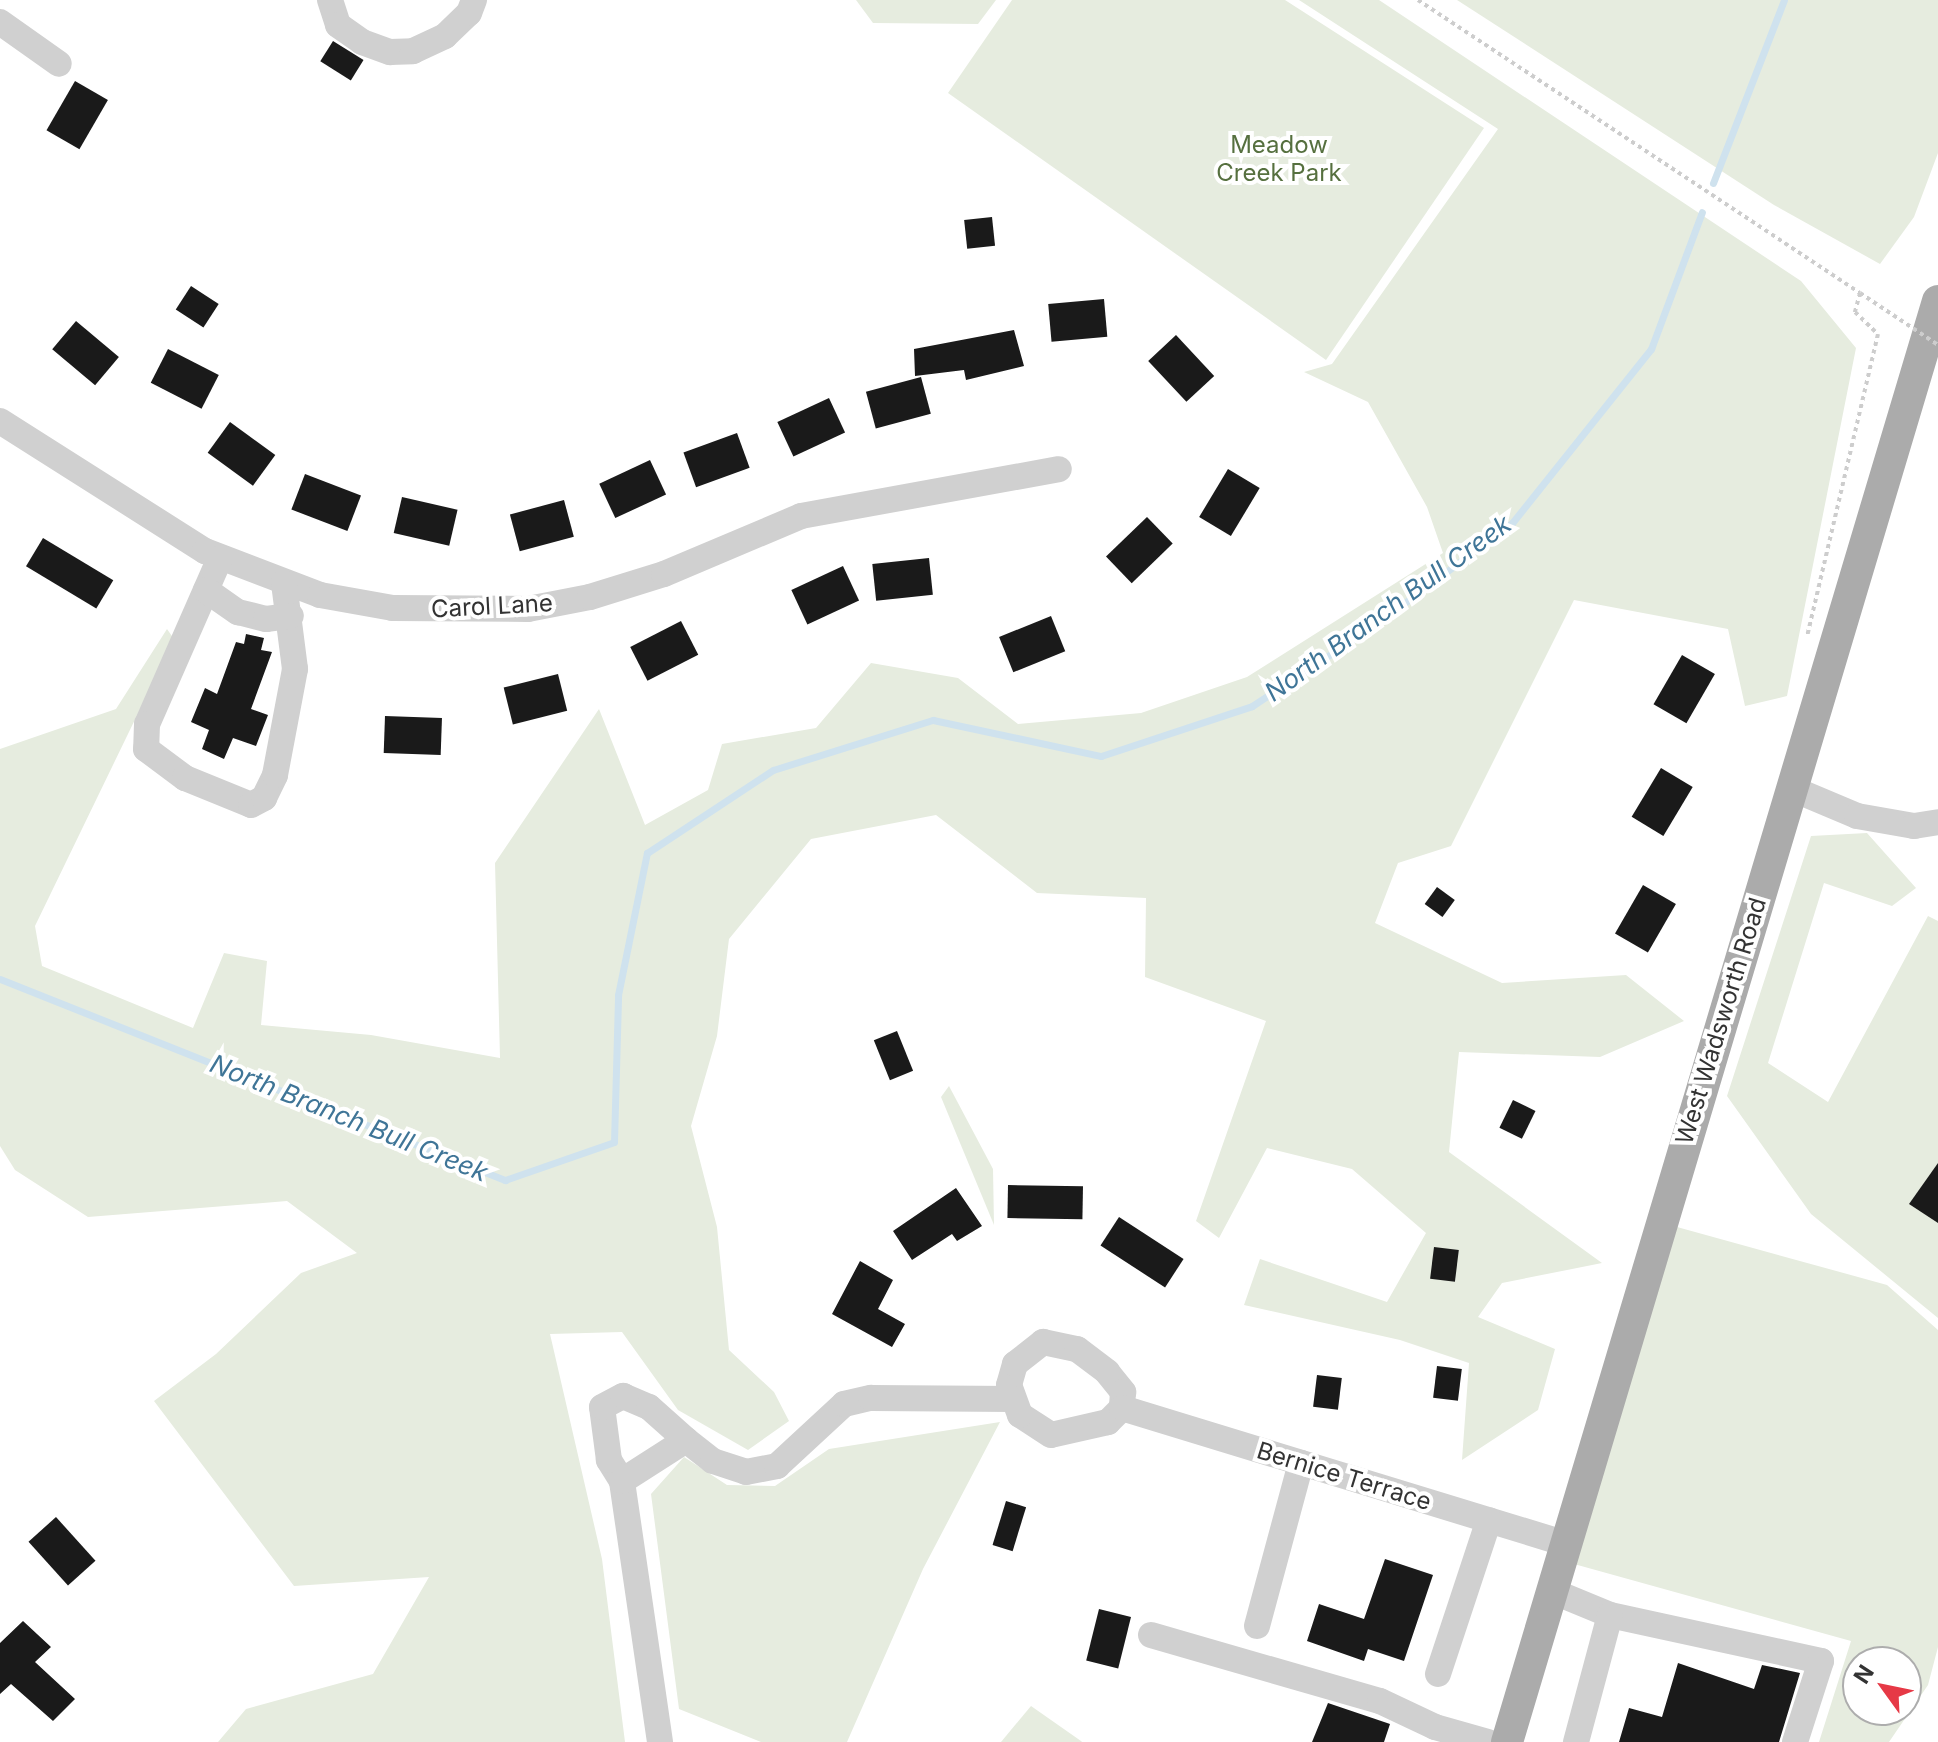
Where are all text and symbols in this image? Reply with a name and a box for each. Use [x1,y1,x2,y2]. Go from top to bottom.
park label: Meadow Creek Park [1216,131,1342,187]
water label: North Branch Bull Creek [1259,508,1517,708]
street label: Carol Lane [430,588,554,624]
street label: West Wadsworth Road [1670,894,1772,1148]
water label: North Branch Bull Creek [206,1048,492,1188]
street label: Bernice Terrace [1253,1436,1435,1516]
north arrow [1842,1646,1922,1726]
text: N [1848,1660,1879,1688]

